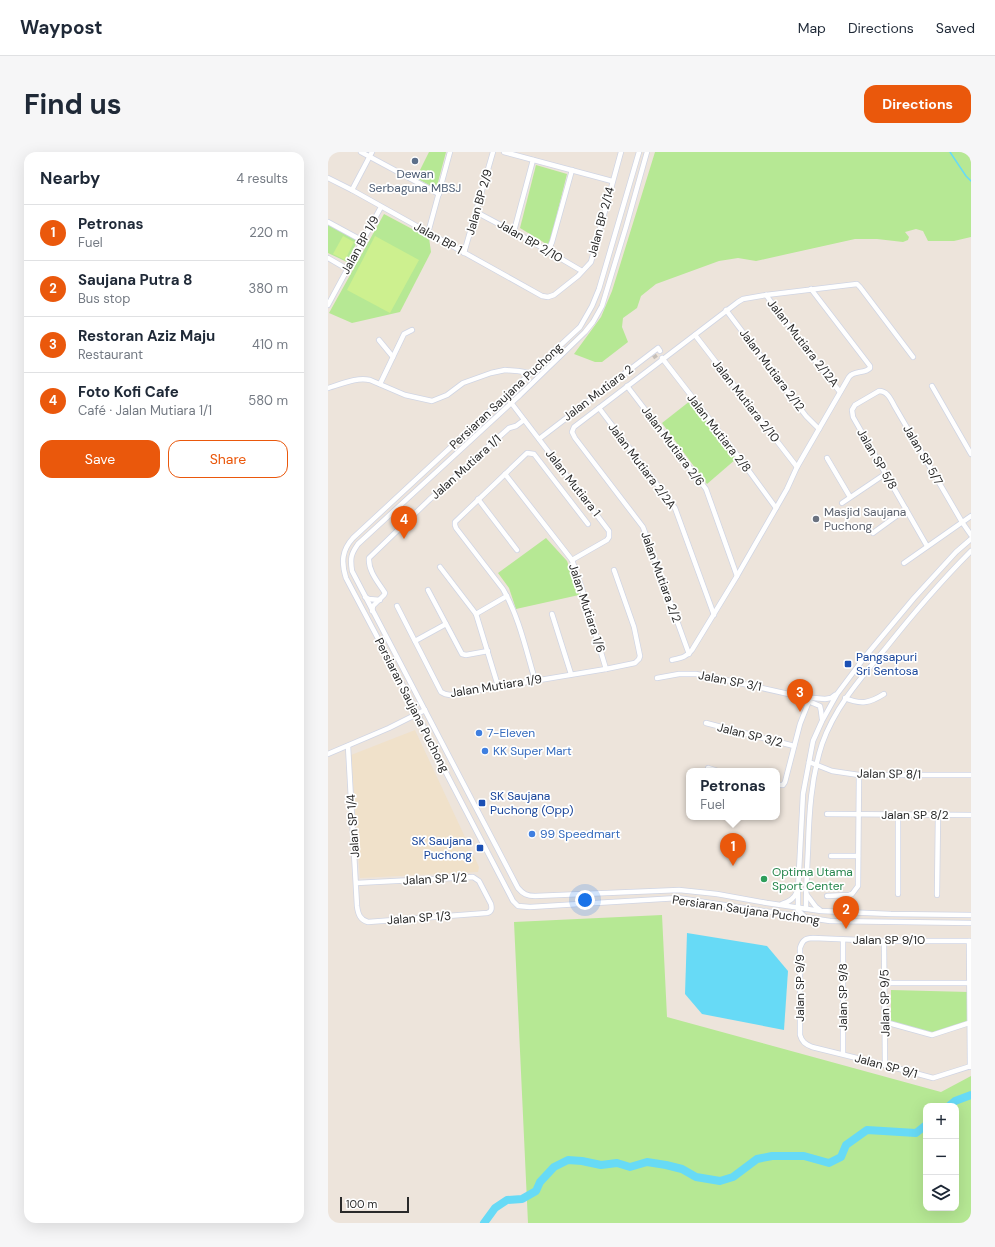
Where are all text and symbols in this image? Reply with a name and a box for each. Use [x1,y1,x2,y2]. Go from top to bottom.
text: Waypost [20,15,103,40]
text: Map [798,19,826,37]
text: Directions [848,19,914,37]
text: Saved [936,19,975,37]
button: Directions [864,85,971,123]
text: Find us [24,86,122,123]
marker: Dewan Serbaguna MBSJ [410,156,420,166]
place label: Dewan Serbaguna MBSJ [369,166,461,196]
text: Nearby [40,167,100,189]
street label: Jalan BP 2/9 [462,167,496,237]
text: 4 results [236,170,288,187]
street label: Jalan BP 2/14 [584,185,618,259]
street label: Jalan BP 1/9 [337,213,383,277]
text: Petronas [78,214,143,234]
street label: Jalan BP 2/10 [494,216,566,266]
street label: Jalan BP 1 [411,218,465,258]
text: 1 [51,224,55,241]
text: 220 m [249,224,288,241]
text: Fuel [78,234,103,251]
text: Saujana Putra 8 [78,270,192,290]
text: 2 [49,280,57,297]
text: 380 m [248,280,288,297]
text: Bus stop [78,290,130,307]
street label: Jalan Mutiara 2/12A [764,296,842,390]
text: Restoran Aziz Maju [78,326,215,346]
street label: Jalan Mutiara 2/12 [736,326,808,414]
text: 3 [49,336,57,353]
text: 410 m [252,336,288,353]
street label: Persiaran Saujana Puchong [446,339,566,453]
text: Restaurant [78,346,143,363]
street label: Jalan Mutiara 2/10 [709,356,783,446]
street label: Jalan Mutiara 2 [560,361,636,425]
text: Foto Kofi Cafe [78,382,179,402]
street label: Jalan Mutiara 2/8 [683,390,755,476]
text: 4 [49,392,57,409]
text: 580 m [248,392,288,409]
text: Café · Jalan Mutiara 1/1 [78,402,212,419]
street label: Jalan Mutiara 2/6 [638,403,708,489]
street label: Jalan Mutiara 2/2A [604,420,680,512]
street label: Jalan SP 5/7 [899,422,947,488]
street label: Jalan SP 5/8 [853,426,901,492]
street label: Jalan Mutiara 1/1 [427,431,505,503]
button: Save [40,440,160,478]
button: Share [168,440,288,478]
street label: Jalan Mutiara 1 [542,446,604,520]
place label: Masjid Saujana Puchong [824,504,906,534]
pin: 4 [391,506,417,539]
marker: Masjid Saujana Puchong [811,514,821,524]
street label: Jalan Mutiara 2/2 [637,529,685,625]
street label: Jalan Mutiara 1/6 [565,561,609,655]
street label: Persiaran Saujana Puchong [371,635,453,775]
place label: Pangsapuri Sri Sentosa [856,649,918,679]
marker: Pangsapuri Sri Sentosa [843,659,853,669]
street label: Jalan SP 3/1 [697,667,763,695]
street label: Jalan Mutiara 1/9 [449,671,543,701]
pin: 3 [787,679,813,712]
street label: Jalan SP 3/2 [716,719,785,751]
place label: 7-Eleven [487,725,535,741]
marker: 7-Eleven [474,728,484,738]
place label: KK Super Mart [493,743,572,759]
marker: KK Super Mart [480,746,490,756]
street label: Jalan SP 8/1 [857,765,921,783]
popup [686,768,780,820]
text: Petronas [700,776,766,796]
place label: SK Saujana Puchong (Opp) [490,788,573,818]
street label: Jalan SP 1/4 [343,794,363,858]
text: Fuel [700,796,725,813]
marker: SK Saujana Puchong (Opp) [477,798,487,808]
street label: Jalan SP 8/2 [881,807,949,823]
place label: 99 Speedmart [540,826,621,842]
marker: 99 Speedmart [527,829,537,839]
place label: SK Saujana Puchong [412,833,472,863]
pin: 1 [720,833,746,866]
marker: SK Saujana Puchong [475,843,485,853]
place label: Optima Utama Sport Center [772,864,853,894]
street label: Jalan SP 1/2 [402,869,468,889]
marker: Optima Utama Sport Center [759,874,769,884]
your location [575,890,595,910]
street label: Persiaran Saujana Puchong [671,892,821,928]
pin: 2 [833,896,859,929]
street label: Jalan SP 1/3 [387,908,451,928]
street label: Jalan SP 9/10 [853,932,925,948]
street label: Jalan SP 9/9 [792,954,808,1022]
street label: Jalan SP 9/8 [835,963,851,1031]
street label: Jalan SP 9/5 [876,969,894,1037]
street label: Jalan SP 9/1 [853,1050,919,1082]
map controls [923,1103,959,1211]
button: + [923,1103,959,1139]
button: − [923,1139,959,1175]
button: layers [923,1175,959,1211]
scale bar [340,1195,409,1214]
text: 100 m [346,1197,377,1211]

